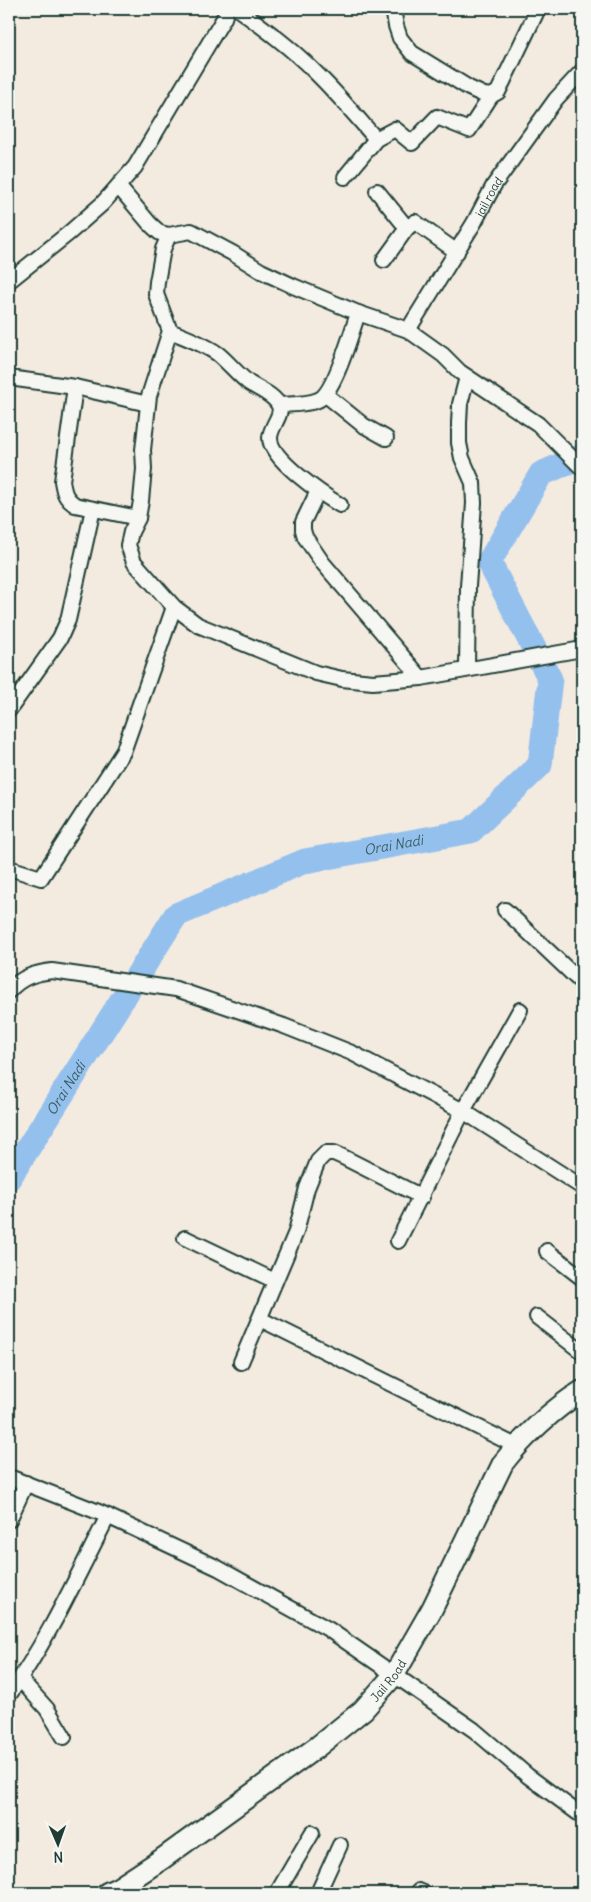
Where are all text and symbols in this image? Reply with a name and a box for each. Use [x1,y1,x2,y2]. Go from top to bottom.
street label: jail road [471,173,505,220]
water label: Orai Nadi [362,831,426,859]
water label: Orai Nadi [42,1057,90,1119]
street label: Jail Road [367,1657,409,1704]
north arrow [32,1820,82,1870]
text: N [53,1848,64,1866]

